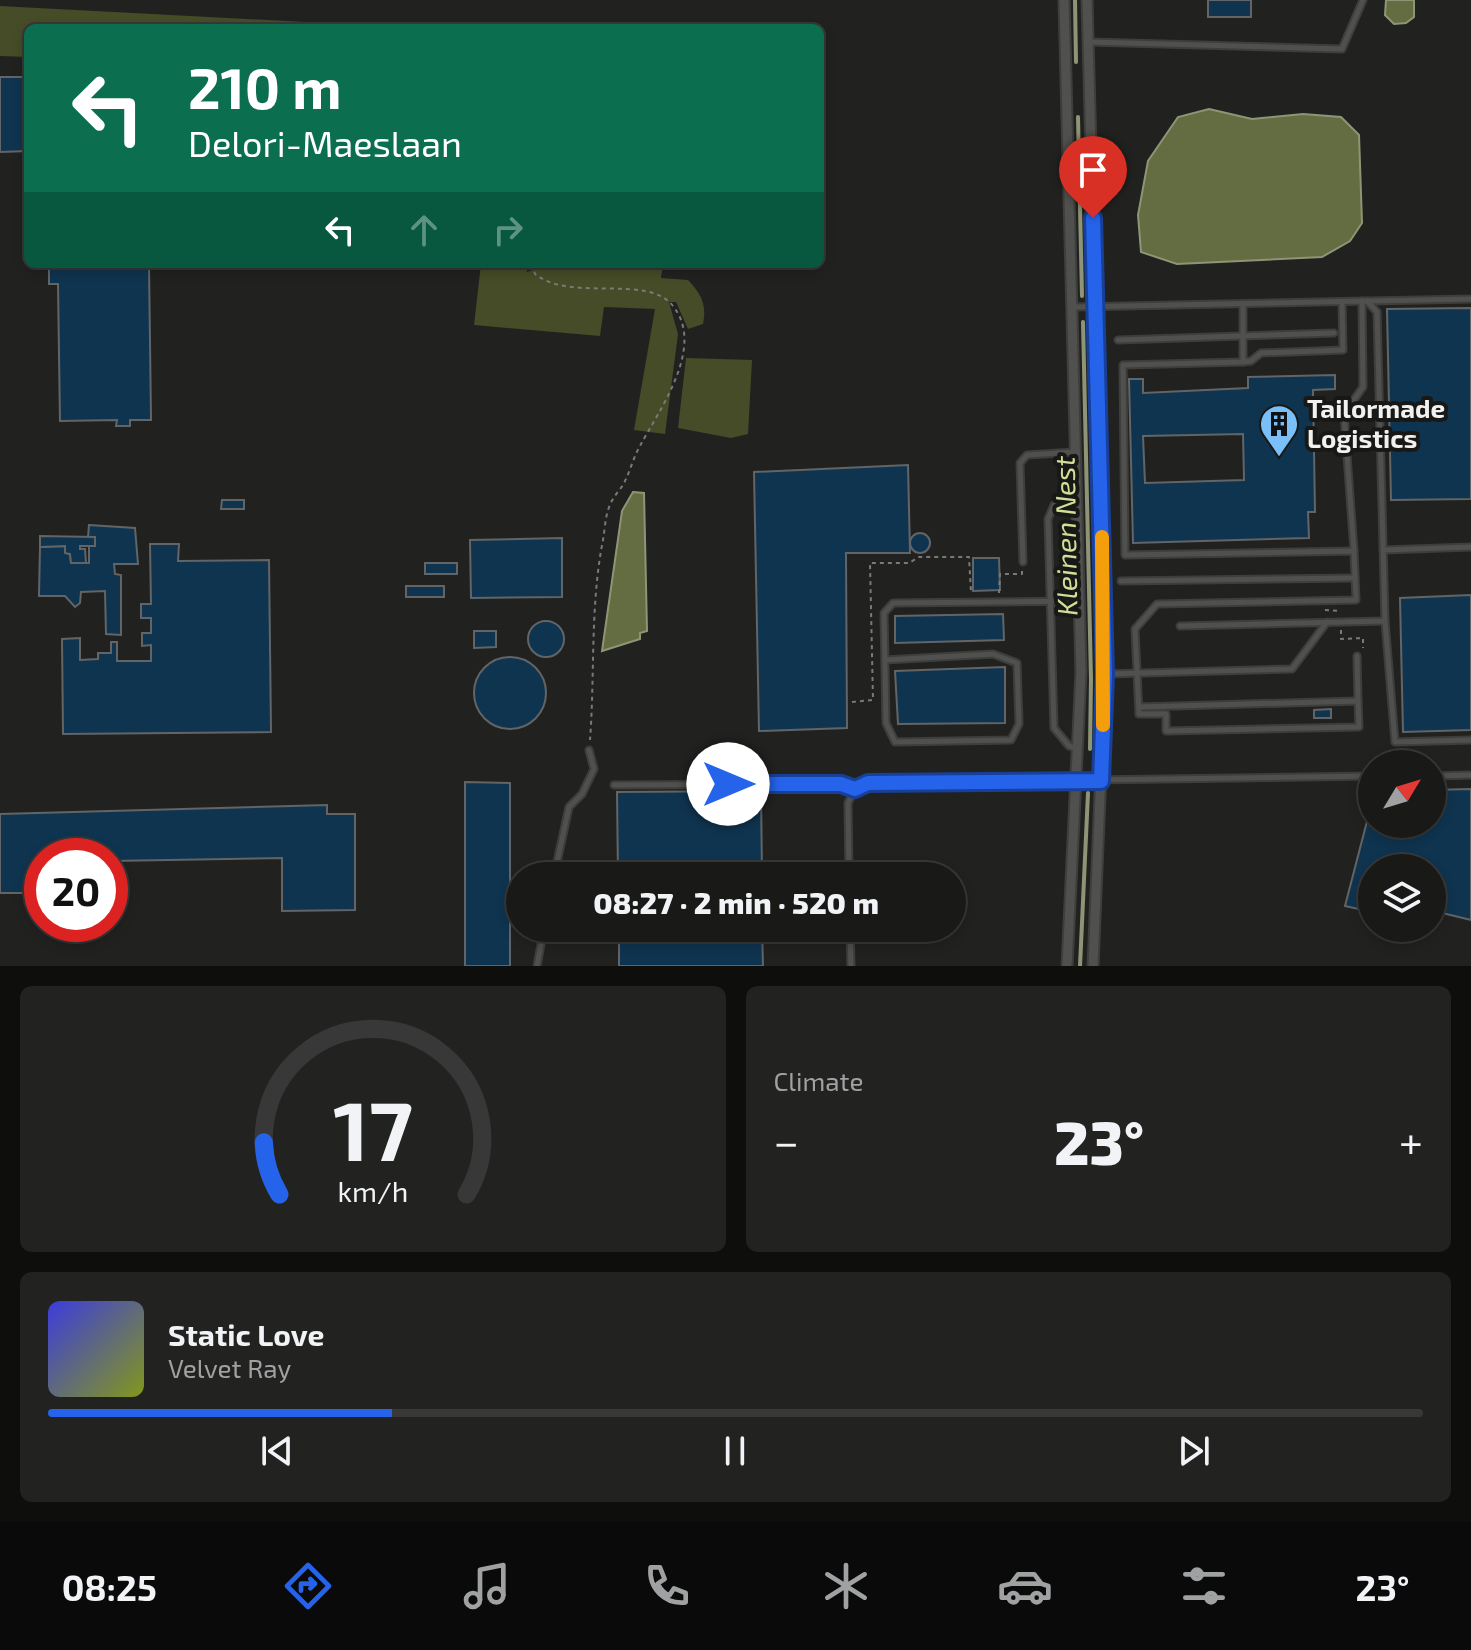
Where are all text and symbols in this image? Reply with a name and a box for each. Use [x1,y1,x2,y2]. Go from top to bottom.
text: 210 m [188,53,342,120]
icon: left [56,56,160,160]
text: Delori-Maeslaan [188,121,462,164]
pin [1059,136,1127,218]
icon: arrive [1071,148,1115,192]
icon: left [318,208,362,252]
icon: ahead [402,208,446,252]
icon: right [486,208,530,252]
place label: Tailormade Logistics [1307,392,1445,453]
building icon: Tailormade Logistics [1258,403,1300,458]
water label: Kleinen Nest [1047,455,1083,616]
position arrow [686,742,770,826]
north arrow [1358,750,1446,838]
map controls [1358,750,1446,942]
speed limit sign: 20 [24,838,128,942]
button: layers [1358,854,1446,942]
text: 08:27 · 2 min · 520 m [593,884,879,920]
text: Climate [774,1065,863,1096]
text: 17 [333,1078,413,1178]
text: 23° [1054,1105,1144,1177]
text: − [774,1114,799,1167]
text: + [1399,1114,1423,1167]
text: km/h [337,1173,408,1208]
text: Static Love [168,1316,324,1352]
text: Velvet Ray [168,1352,291,1383]
icon: previous [255,1429,299,1473]
icon: pause [713,1429,757,1473]
icon: next [1172,1429,1216,1473]
icon: directions [280,1558,336,1614]
icon: music [459,1558,515,1614]
icon: phone [639,1558,695,1614]
icon: climate [818,1558,874,1614]
icon: car [997,1558,1053,1614]
icon: filters [1176,1558,1232,1614]
text: 08:25 [62,1565,157,1608]
text: 23° [1356,1565,1409,1608]

